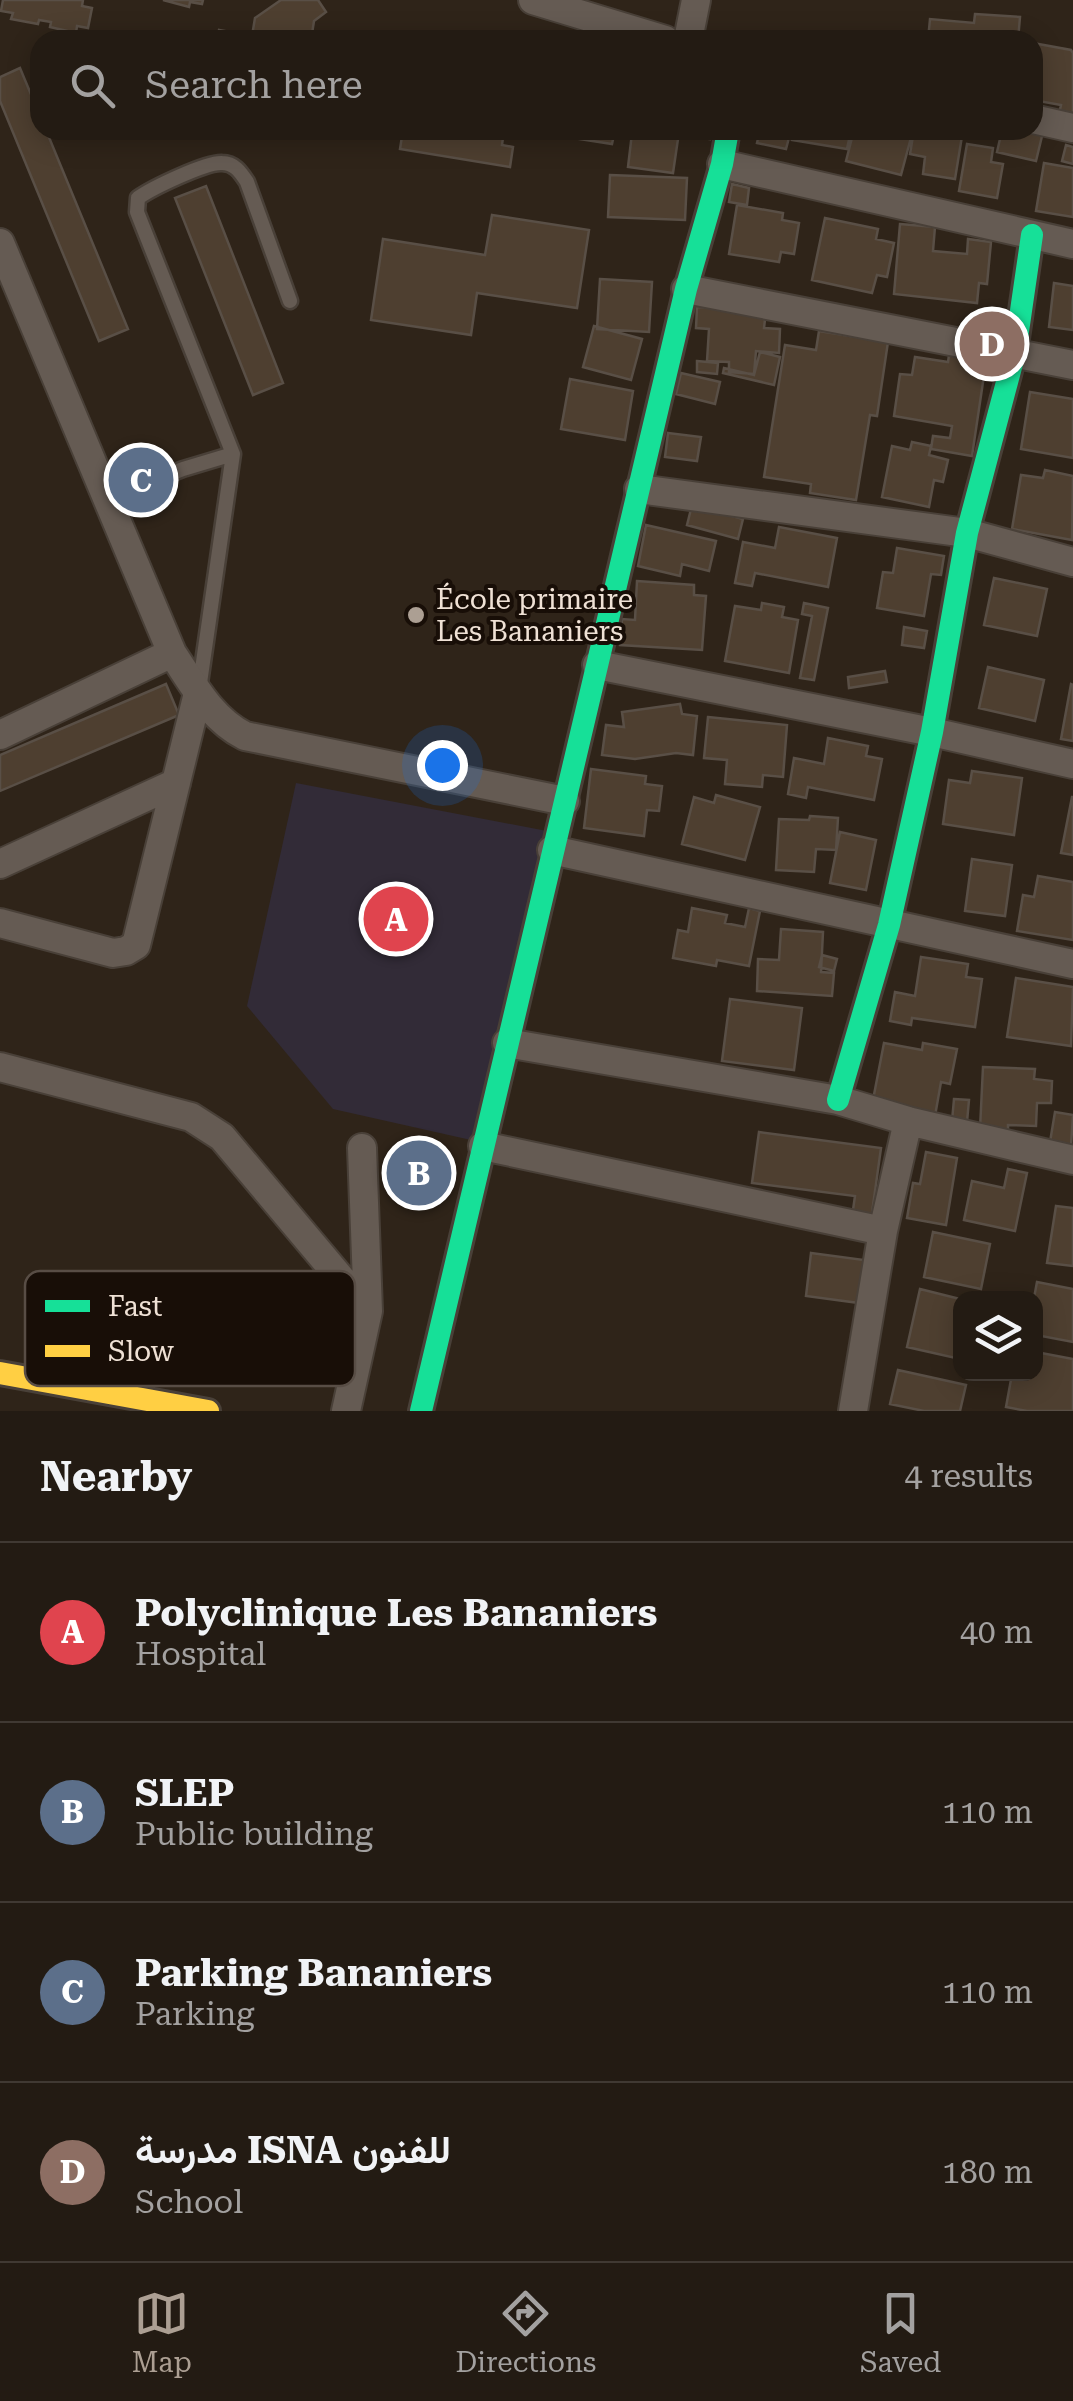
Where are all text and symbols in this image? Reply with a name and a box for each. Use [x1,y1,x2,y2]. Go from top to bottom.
search box [30,30,1043,140]
icon: search [65,58,120,113]
text: Search here [145,63,363,107]
pin: D [960,306,1024,382]
pin: C [108,442,174,518]
place label: École primaire Les Bananiers [436,582,633,648]
marker: École primaire Les Bananiers [405,604,427,626]
your location [417,740,468,791]
pin: A [364,882,428,956]
pin: B [386,1136,452,1210]
legend [25,1271,355,1386]
text: Fast [108,1290,162,1323]
map controls [953,1291,1043,1381]
button: layers [953,1291,1043,1381]
text: Slow [108,1335,175,1368]
text: Nearby [40,1452,192,1501]
text: 4 results [905,1457,1033,1495]
text: Polyclinique Les Bananiers [135,1591,657,1635]
text: A [61,1613,84,1651]
text: 40 m [960,1613,1033,1651]
text: Hospital [135,1635,266,1673]
text: SLEP [135,1771,234,1815]
text: B [61,1793,84,1831]
text: 110 m [942,1793,1033,1831]
text: Public building [135,1815,373,1853]
text: Parking Bananiers [135,1951,492,1995]
text: C [61,1973,84,2011]
text: 110 m [942,1973,1033,2011]
text: Parking [135,1995,255,2033]
text: مدرسة ISNA للفنون [135,2128,451,2172]
text: D [60,2153,85,2191]
text: 180 m [942,2153,1033,2191]
text: School [135,2183,243,2221]
tab: Map [132,2286,192,2379]
tab: Directions [455,2286,596,2379]
tab: Saved [860,2286,941,2379]

